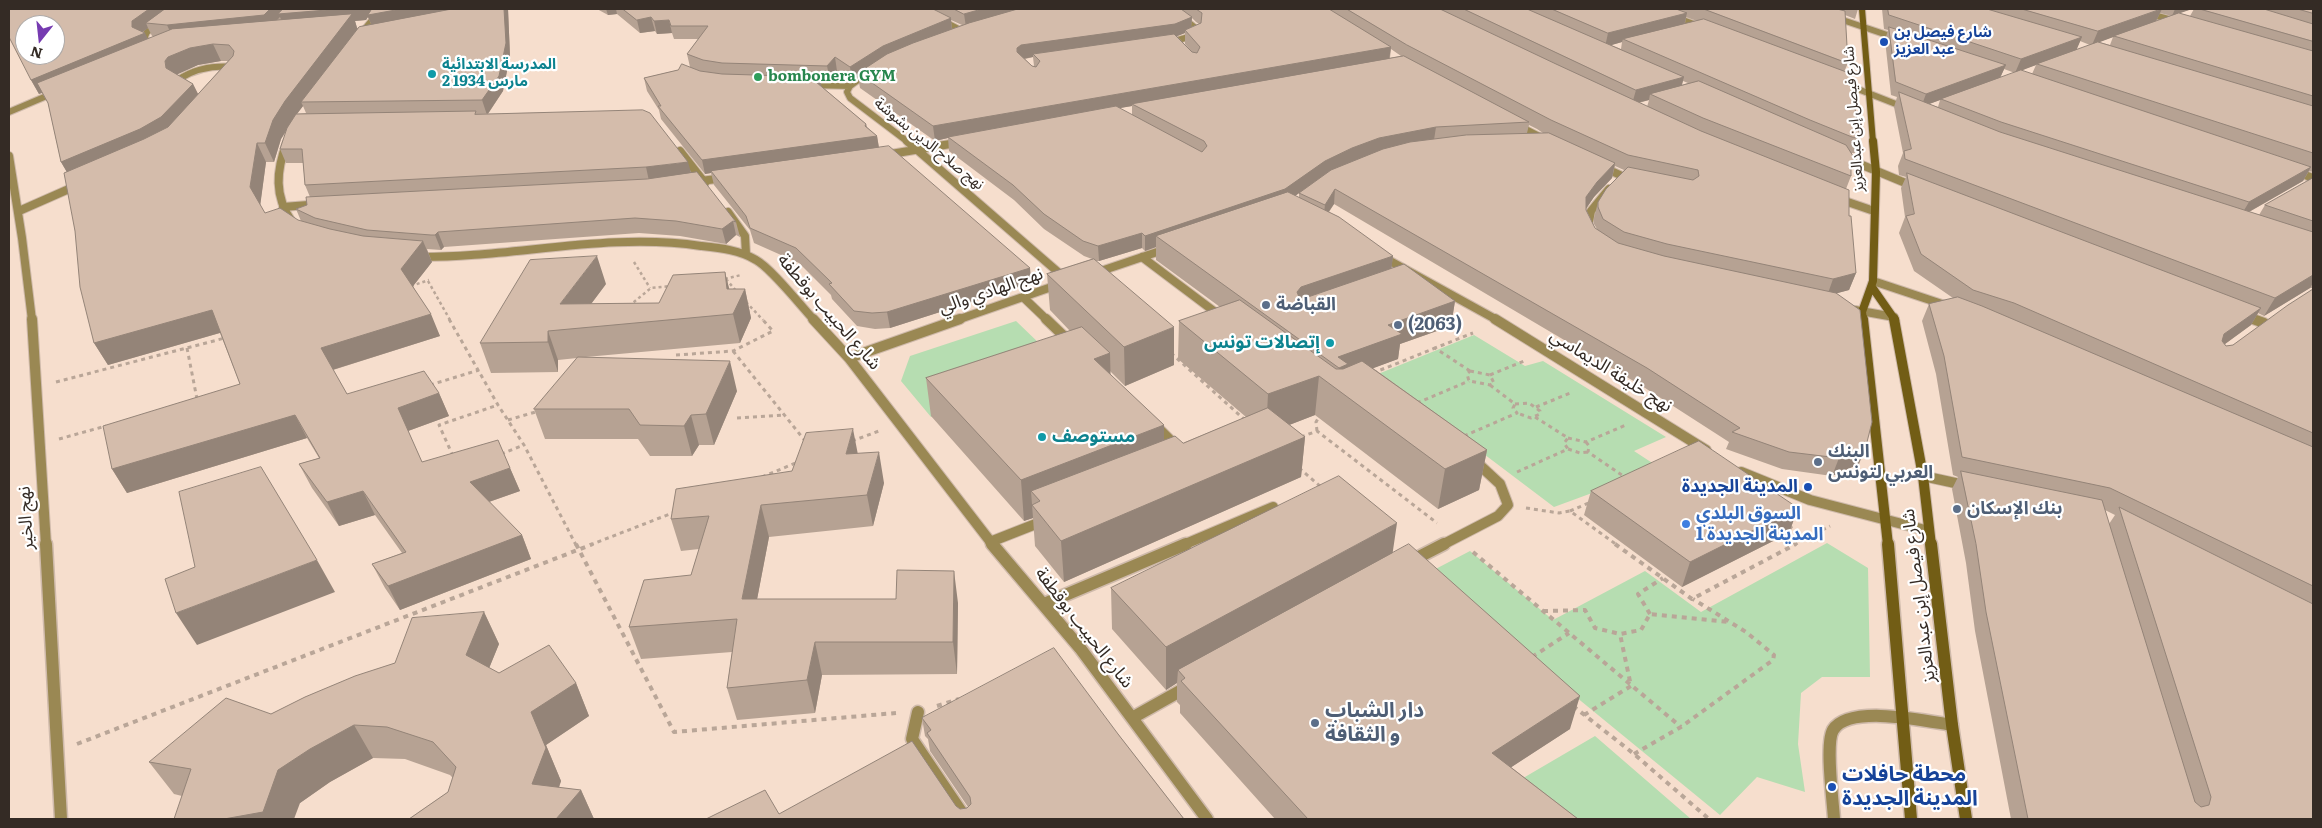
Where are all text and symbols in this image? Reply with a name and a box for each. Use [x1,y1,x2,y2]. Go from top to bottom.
north arrow [15,15,65,65]
place label: شارع فيصل بن عبد العزيز [1894,24,1992,59]
marker: شارع فيصل بن عبد العزيز [1878,36,1890,48]
text: N [28,42,45,65]
street label: شارع فيصل إبن عبدالعزيز [1840,46,1868,192]
place label: المدرسة الابتدائية 2 مارس 1934 [442,56,556,91]
marker: المدرسة الابتدائية 2 مارس 1934 [426,68,438,80]
place label: bombonera GYM [768,68,896,86]
marker: bombonera GYM [752,71,764,83]
street label: نهج صلاح الدين بشوشة [870,94,988,194]
street label: شارع الحبيب بوقطفة [773,249,885,375]
street label: نهج الهادي والي [936,263,1046,319]
place label: القباضة [1276,294,1336,316]
marker: القباضة [1260,299,1272,311]
place label: (2063) [1408,314,1462,336]
marker: (2063) [1392,319,1404,331]
street label: نهج خليفة الديماسي [1546,325,1676,417]
place label: إتصالات تونس [1204,332,1320,354]
marker: إتصالات تونس [1324,337,1336,349]
place label: مستوصف [1052,426,1135,448]
marker: مستوصف [1036,431,1048,443]
place label: البنك العربي لتونس [1828,441,1933,484]
marker: البنك العربي لتونس [1812,456,1824,468]
place label: المدينة الجديدة [1682,476,1798,498]
marker: المدينة الجديدة [1802,481,1814,493]
street label: نهج الخير [14,486,38,550]
place label: بنك الإسكان [1967,498,2062,520]
place label: السوق البلدي المدينة الجديدة 1 [1696,503,1823,546]
marker: بنك الإسكان [1951,503,1963,515]
street label: شارع فيصل إبن عبدالعزيز [1898,508,1940,684]
marker: السوق البلدي المدينة الجديدة 1 [1680,518,1692,530]
street label: شارع الحبيب بوقطفة [1030,563,1138,693]
place label: دار الشباب و الثقافة [1325,698,1424,748]
marker: دار الشباب و الثقافة [1309,717,1321,729]
place label: محطة حافلات المدينة الجديدة [1842,762,1978,812]
marker: محطة حافلات المدينة الجديدة [1826,781,1838,793]

